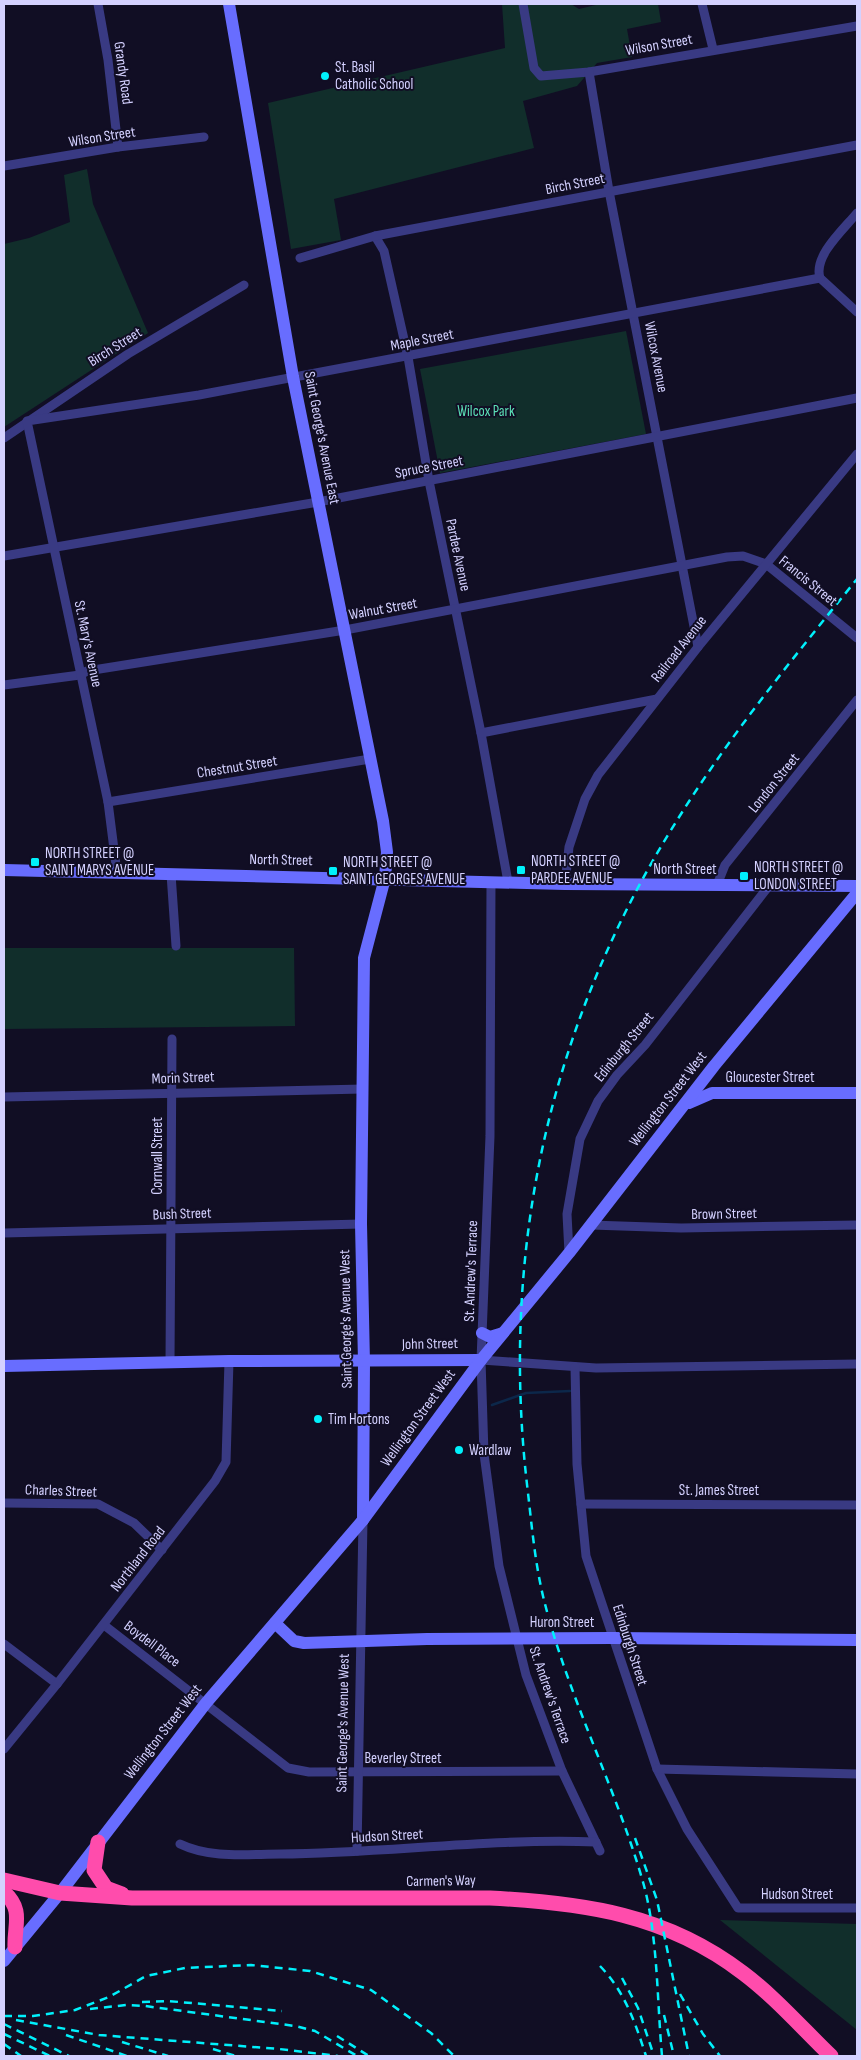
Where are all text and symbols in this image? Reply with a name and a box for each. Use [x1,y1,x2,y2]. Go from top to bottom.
street label: Wilson Street [624,30,694,60]
street label: Grandy Road [109,40,137,106]
place label: St. Basil Catholic School [335,58,413,94]
marker: St. Basil Catholic School [319,70,331,82]
street label: Wilson Street [67,122,137,152]
street label: Birch Street [544,169,607,199]
street label: Wilcox Avenue [640,320,672,394]
street label: Birch Street [85,323,146,371]
street label: Maple Street [389,325,456,355]
street label: Saint George's Avenue East [300,370,344,506]
park label: Wilcox Park [457,402,515,421]
street label: Spruce Street [393,451,465,483]
street label: Pardee Avenue [441,517,475,593]
street label: Francis Street [775,552,842,611]
street label: Walnut Street [347,594,419,624]
street label: St. Mary's Avenue [70,599,106,689]
street label: Railroad Avenue [647,612,711,686]
street label: London Street [744,749,804,817]
street label: Chestnut Street [196,751,279,783]
place label: NORTH STREET @ SAINT MARYS AVENUE [45,844,154,880]
street label: North Street [249,850,313,870]
place label: NORTH STREET @ PARDEE AVENUE [531,852,620,888]
place label: NORTH STREET @ SAINT GEORGES AVENUE [343,853,465,889]
marker: NORTH STREET @ SAINT MARYS AVENUE [29,856,41,868]
place label: NORTH STREET @ LONDON STREET [754,858,843,894]
street label: North Street [653,860,717,879]
marker: NORTH STREET @ PARDEE AVENUE [515,864,527,876]
marker: NORTH STREET @ SAINT GEORGES AVENUE [327,865,339,877]
marker: NORTH STREET @ LONDON STREET [738,870,750,882]
street label: Edinburgh Street [590,1008,658,1086]
street label: Wellington Street West [625,1047,711,1150]
street label: Morin Street [151,1067,215,1089]
street label: Gloucester Street [726,1068,815,1087]
street label: Cornwall Street [148,1117,167,1195]
street label: Bush Street [152,1203,212,1225]
street label: Brown Street [691,1204,757,1224]
street label: St. Andrew's Terrace [460,1220,482,1322]
street label: Saint George's Avenue West [335,1249,357,1389]
street label: John Street [401,1334,459,1354]
street label: Wellington Street West [376,1365,460,1470]
place label: Tim Hortons [328,1410,390,1429]
marker: Tim Hortons [312,1413,324,1425]
place label: Wardlaw [469,1441,512,1460]
marker: Wardlaw [453,1444,465,1456]
street label: Charles Street [25,1480,98,1502]
street label: St. James Street [679,1481,760,1500]
street label: Northland Road [107,1522,169,1596]
street label: Edinburgh Street [608,1602,652,1688]
street label: Huron Street [530,1613,595,1632]
street label: Boydell Place [120,1617,184,1671]
street label: St. Andrew's Terrace [524,1644,576,1746]
street label: Saint George's Avenue West [332,1653,354,1793]
street label: Wellington Street West [120,1680,206,1783]
street label: Beverley Street [364,1749,442,1768]
street label: Hudson Street [350,1825,424,1847]
street label: Carmen's Way [406,1871,476,1891]
street label: Hudson Street [761,1885,834,1904]

